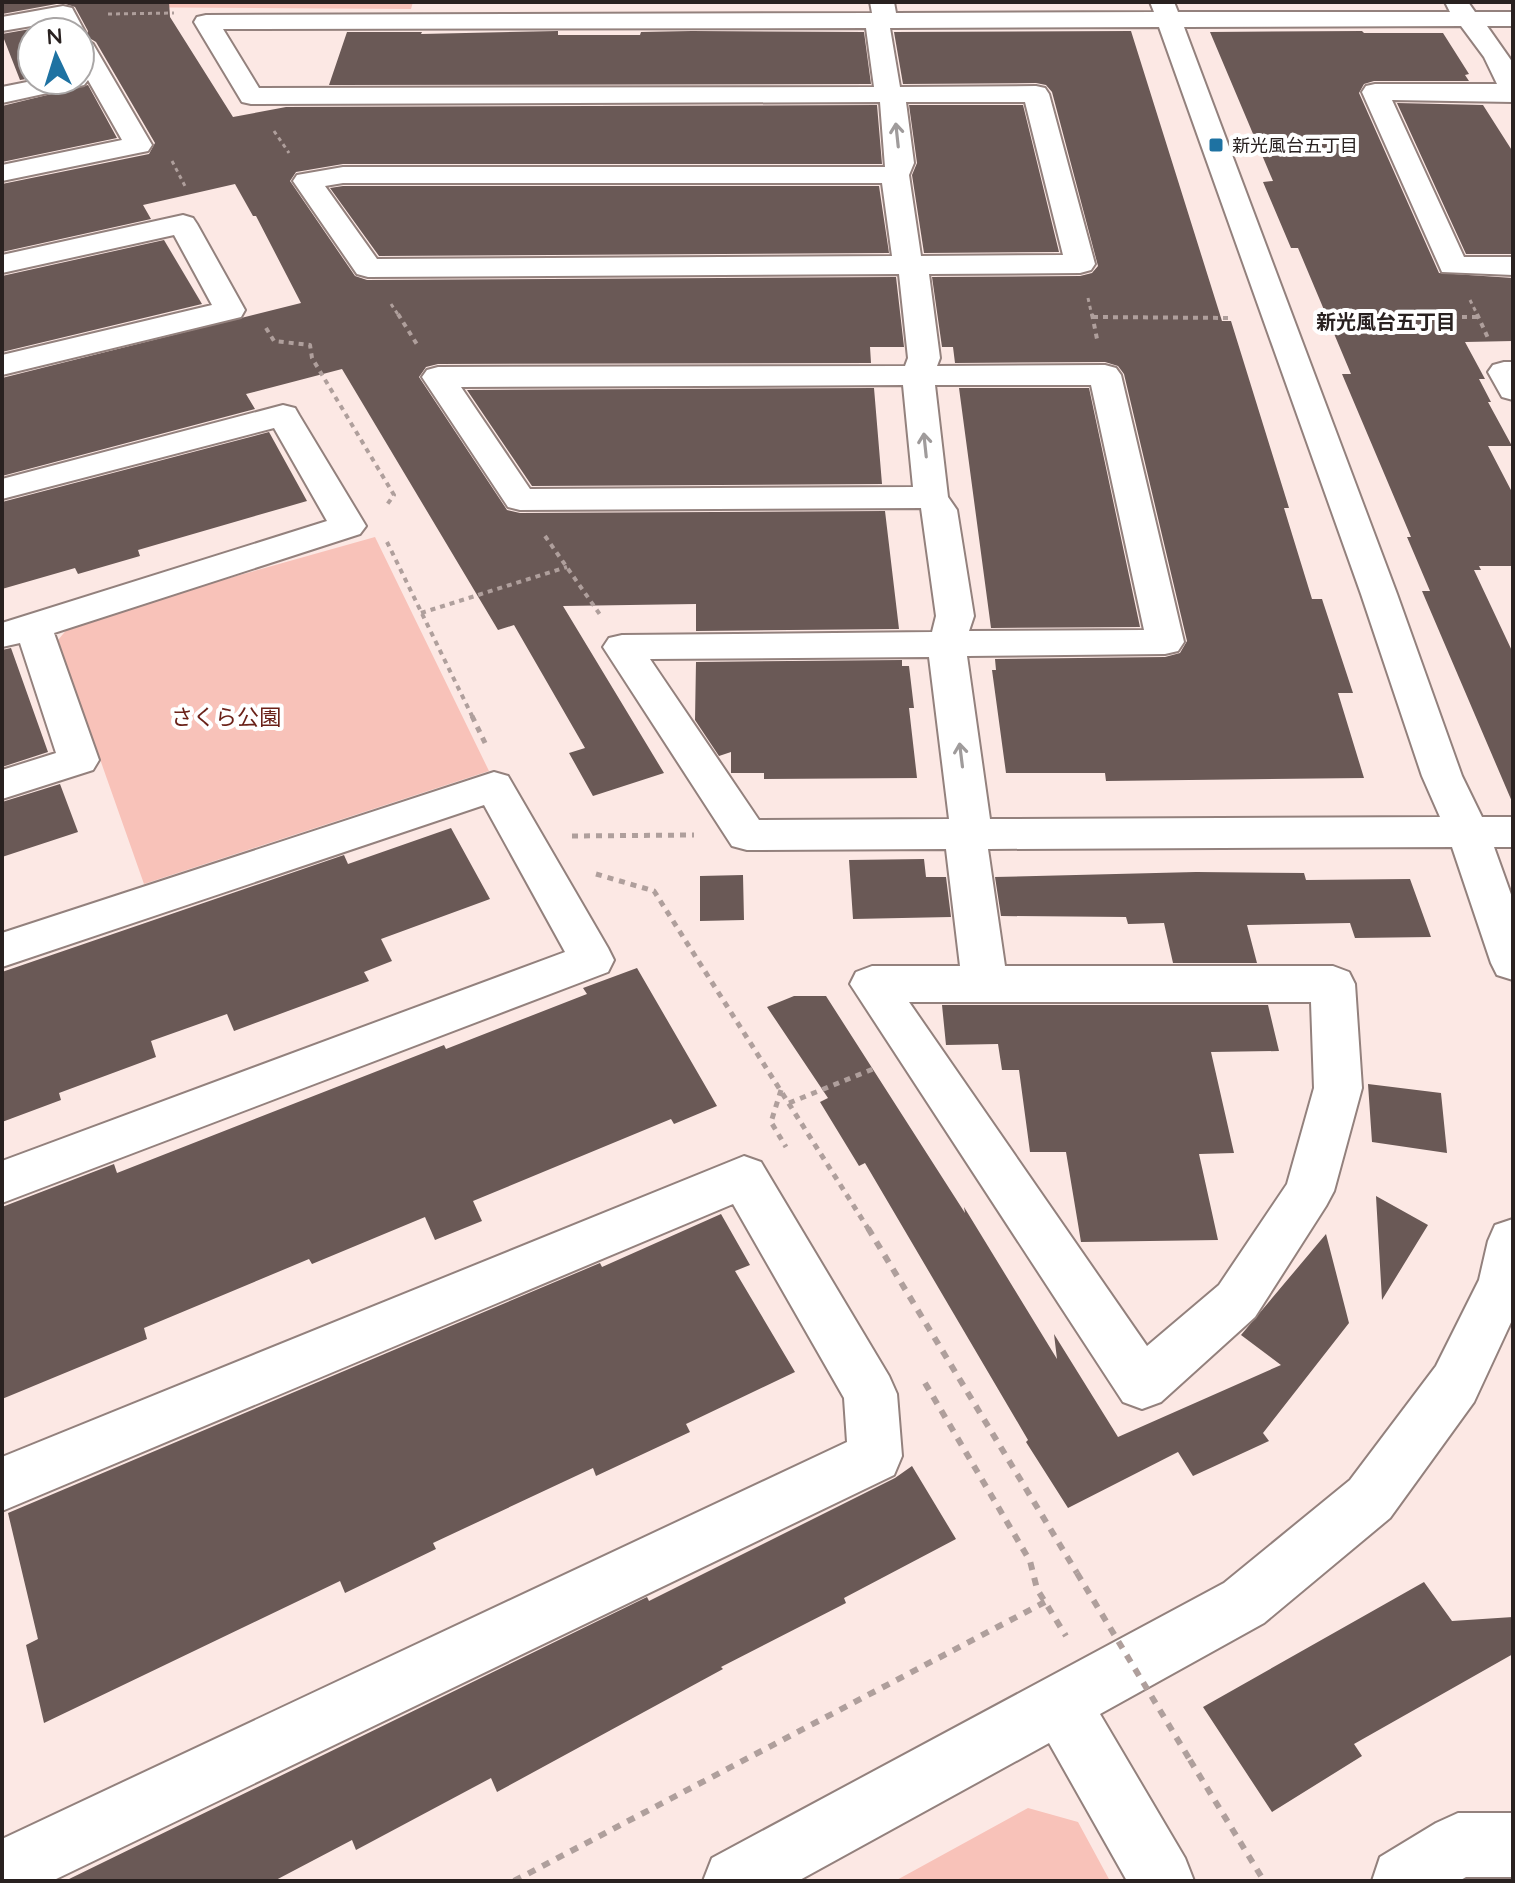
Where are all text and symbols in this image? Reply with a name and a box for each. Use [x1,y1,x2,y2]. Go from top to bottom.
north arrow [16,16,96,96]
text: N [46,22,64,51]
one-way arrow [889,123,904,149]
place label: 新光風台五丁目 [1232,134,1358,157]
marker: 新光風台五丁目 [1207,136,1225,154]
district label: 新光風台五丁目 [1316,309,1456,334]
one-way arrow [918,433,933,459]
park label: さくら公園 [171,703,281,731]
one-way arrow [953,743,968,768]

